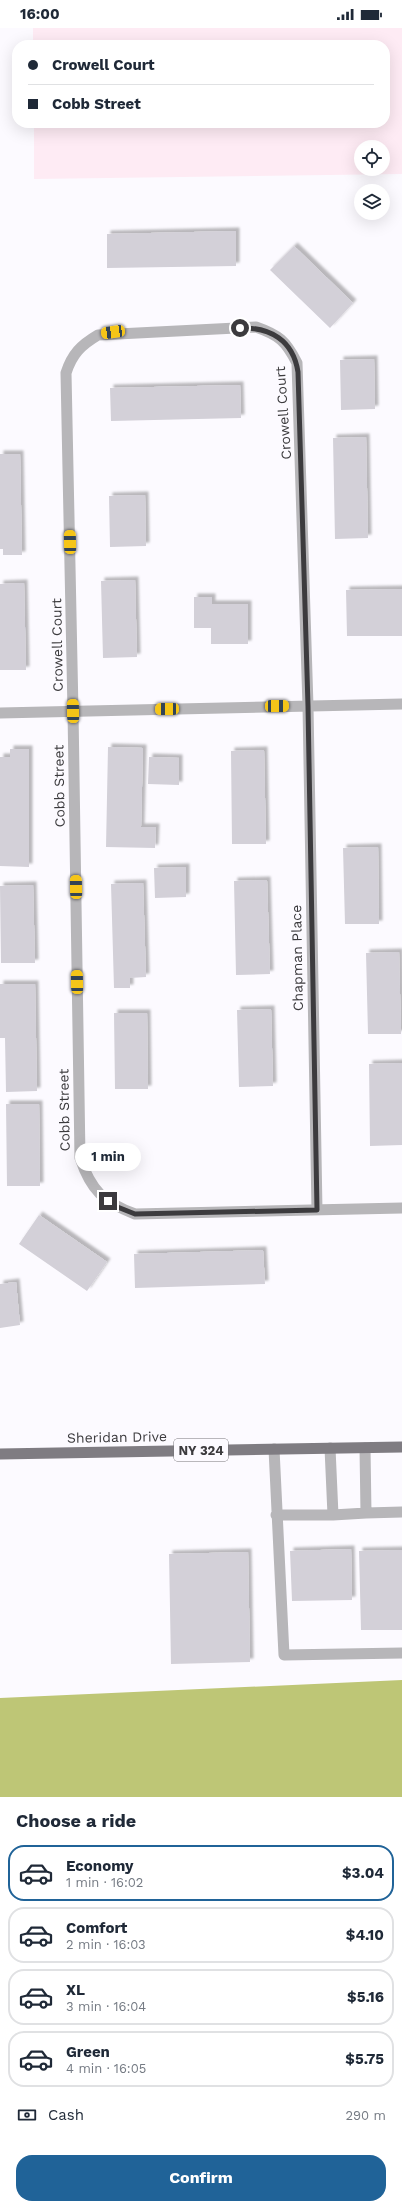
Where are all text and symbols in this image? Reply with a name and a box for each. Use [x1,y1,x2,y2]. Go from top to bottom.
text: 16:00 [20,5,60,23]
text: Crowell Court [52,56,155,74]
text: Cobb Street [52,95,141,113]
map controls [354,140,390,220]
button: locate [354,140,390,176]
button: layers [354,184,390,220]
route start [231,319,249,337]
car [100,324,126,340]
street label: Crowell Court [272,366,294,460]
car [64,530,76,554]
street label: Crowell Court [48,598,66,692]
car [67,699,79,723]
car [265,700,289,712]
car [155,703,179,715]
street label: Cobb Street [50,745,68,827]
car [70,875,82,899]
street label: Chapman Place [288,905,306,1011]
car [71,970,83,994]
street label: Cobb Street [55,1069,73,1151]
callout: 1 min [75,1143,141,1171]
text: 1 min [91,1149,125,1164]
route end [99,1192,117,1210]
street label: Sheridan Drive [67,1428,167,1446]
road number: NY 324 [174,1439,228,1461]
text: Choose a ride [16,1810,136,1831]
icon: car [18,1855,54,1891]
text: Economy [66,1857,133,1875]
text: $3.04 [342,1864,384,1882]
text: 1 min · 16:02 [66,1875,143,1890]
icon: car [18,1917,54,1953]
text: Comfort [66,1919,127,1937]
text: $4.10 [346,1926,384,1944]
text: 2 min · 16:03 [66,1937,146,1952]
icon: car [18,1979,54,2015]
text: XL [66,1981,85,1999]
text: $5.16 [347,1988,384,2006]
text: 3 min · 16:04 [66,1999,146,2014]
icon: car [18,2041,54,2077]
text: Green [66,2043,110,2061]
text: $5.75 [345,2050,384,2068]
text: 4 min · 16:05 [66,2061,146,2076]
icon: cash [16,2104,38,2126]
text: Cash [48,2106,84,2124]
text: 290 m [345,2108,386,2123]
button: Confirm [16,2155,386,2201]

